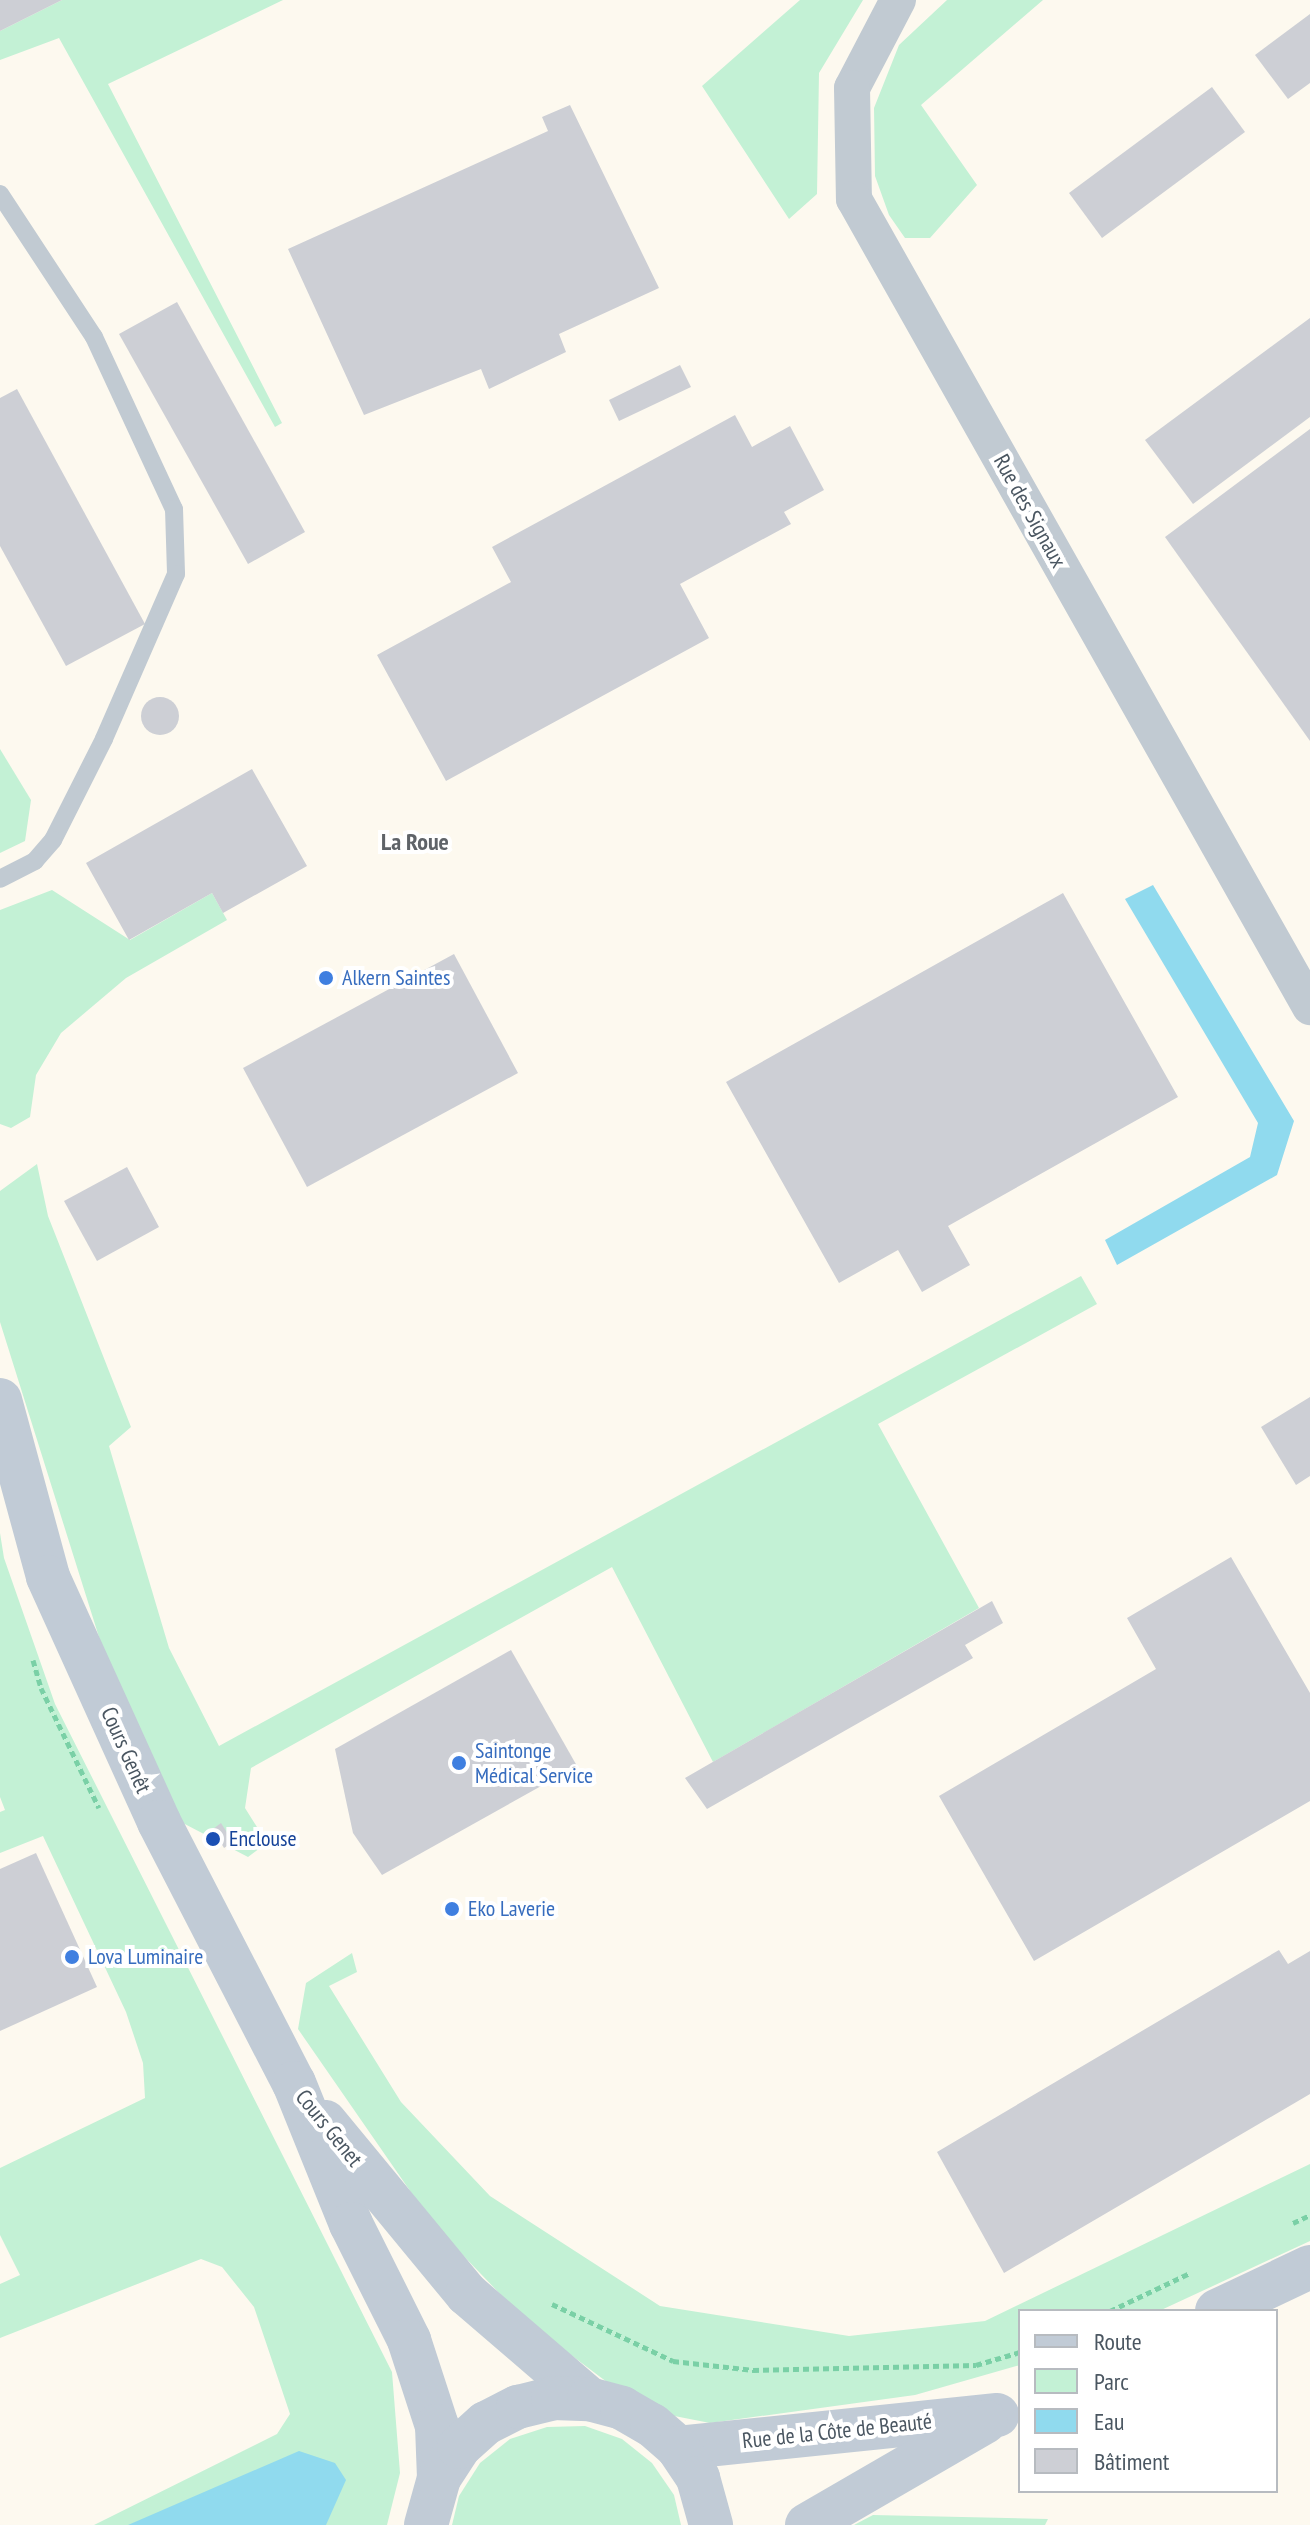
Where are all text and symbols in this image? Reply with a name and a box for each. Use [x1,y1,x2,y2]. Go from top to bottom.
street label: Rue des Signaux [988,450,1072,572]
district label: La Roue [381,828,449,856]
place label: Alkern Saintes [342,965,450,991]
marker: Alkern Saintes [317,969,335,987]
street label: Cours Genêt [95,1703,157,1797]
place label: Saintonge Médical Service [475,1737,593,1788]
marker: Saintonge Médical Service [450,1754,468,1772]
place label: Enclouse [229,1826,297,1852]
marker: Enclouse [204,1830,222,1848]
place label: Eko Laverie [468,1896,555,1922]
marker: Eko Laverie [443,1900,461,1918]
place label: Lova Luminaire [88,1944,203,1970]
marker: Lova Luminaire [63,1948,81,1966]
street label: Cours Genet [290,2084,368,2172]
legend [1018,2309,1278,2493]
text: Route [1094,2326,1142,2357]
text: Parc [1094,2366,1129,2397]
text: Eau [1094,2406,1124,2437]
street label: Rue de la Côte de Beauté [741,2408,933,2454]
text: Bâtiment [1094,2446,1169,2477]

